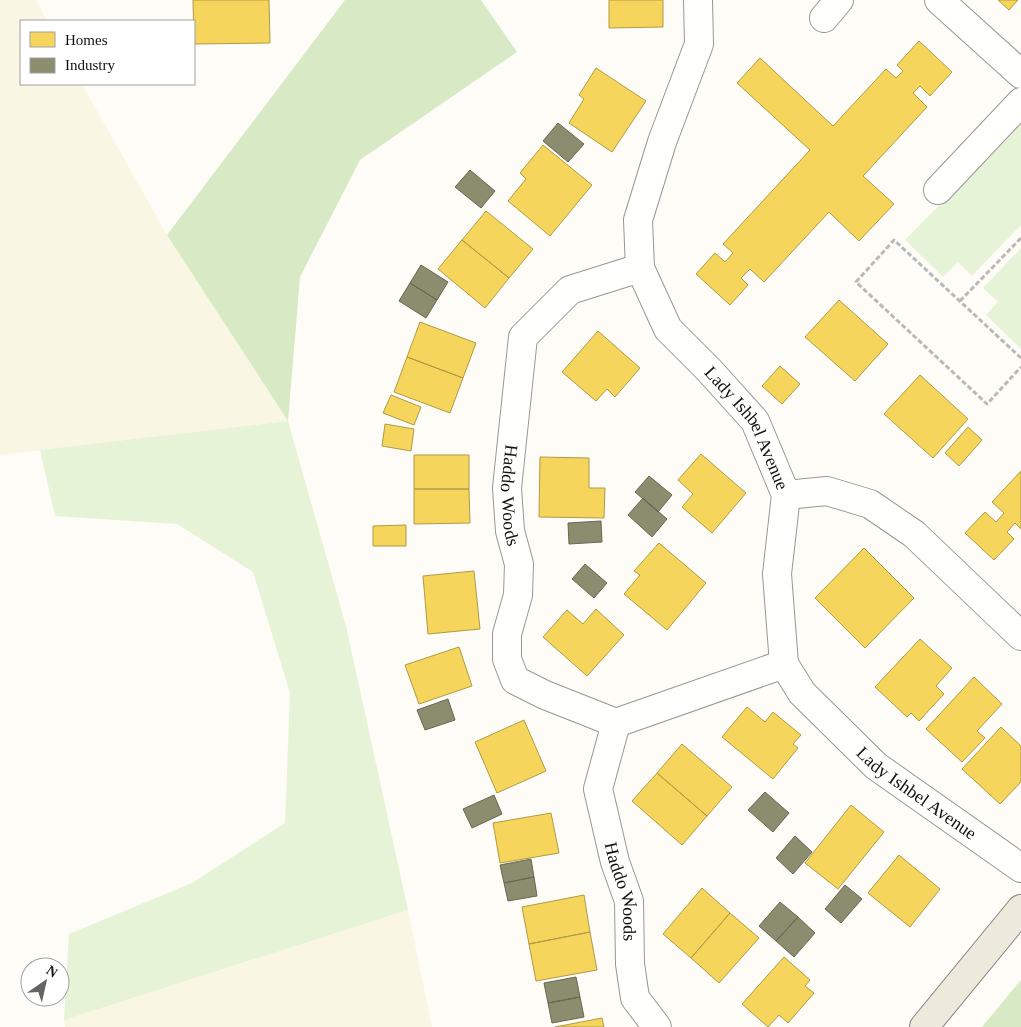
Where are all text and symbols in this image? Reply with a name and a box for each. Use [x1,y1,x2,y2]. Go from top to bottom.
legend [20,20,195,85]
text: Homes [65,32,108,48]
text: Industry [65,57,115,73]
street label: Lady Ishbel Avenue [701,362,793,493]
street label: Haddo Woods [497,444,524,548]
street label: Lady Ishbel Avenue [852,743,980,844]
street label: Haddo Woods [601,840,641,941]
north arrow [20,957,70,1007]
text: N [44,963,60,981]

